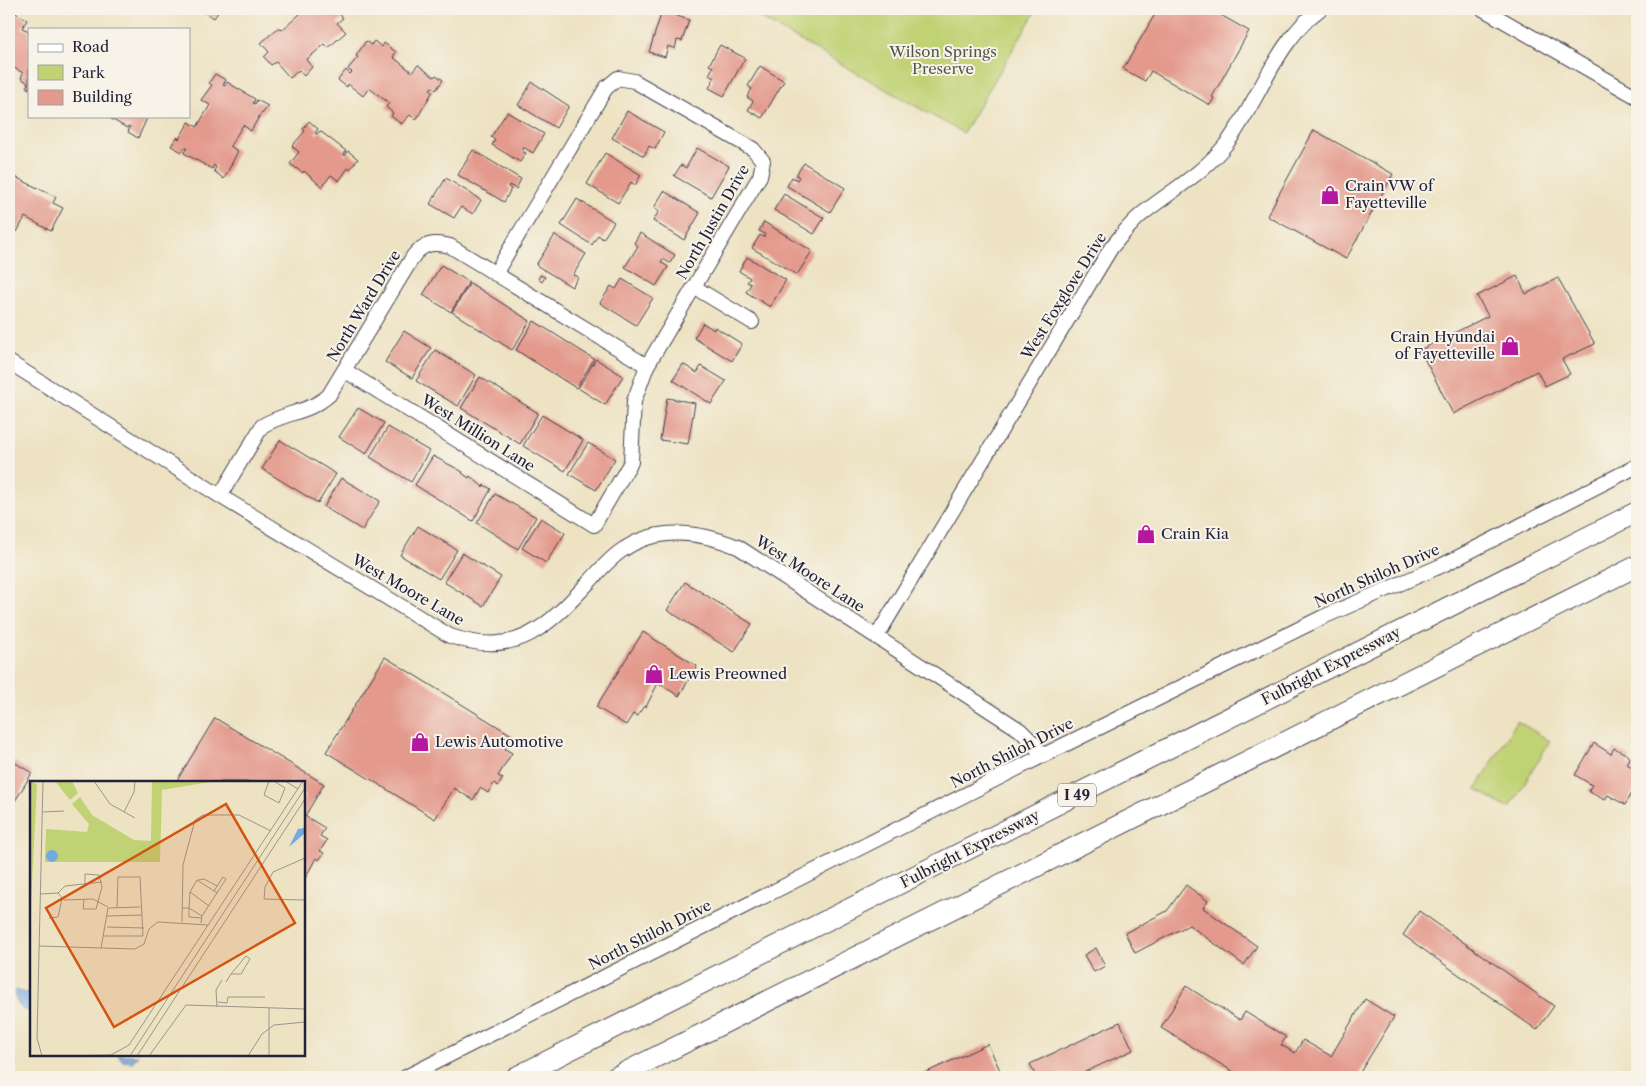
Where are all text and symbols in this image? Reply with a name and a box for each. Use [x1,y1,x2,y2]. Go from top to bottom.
legend [28,28,190,118]
text: Road [72,37,109,56]
park label: Wilson Springs Preserve [888,42,997,78]
text: Park [72,63,106,82]
text: Building [72,87,132,106]
street label: North Justin Drive [672,161,753,282]
place label: Crain VW of Fayetteville [1345,176,1435,212]
shop icon: Crain VW of Fayetteville [1319,184,1341,206]
street label: West Foxglove Drive [1016,229,1110,364]
street label: North Ward Drive [323,246,404,365]
place label: Crain Hyundai of Fayetteville [1390,327,1495,363]
shop icon: Crain Hyundai of Fayetteville [1499,335,1521,357]
street label: West Million Lane [417,389,539,475]
shop icon: Crain Kia [1135,523,1157,545]
place label: Crain Kia [1161,524,1229,543]
street label: West Moore Lane [751,531,869,616]
street label: North Shiloh Drive [1311,539,1442,612]
street label: West Moore Lane [348,549,468,629]
street label: Fulbright Expressway [1258,622,1404,709]
shop icon: Lewis Preowned [643,663,665,685]
place label: Lewis Preowned [669,664,787,683]
street label: North Shiloh Drive [947,713,1076,792]
shop icon: Lewis Automotive [409,731,431,753]
place label: Lewis Automotive [435,732,564,751]
inset map [30,781,305,1056]
road number: I 49 [1058,784,1096,806]
street label: Fulbright Expressway [897,805,1043,892]
street label: North Shiloh Drive [585,895,714,974]

